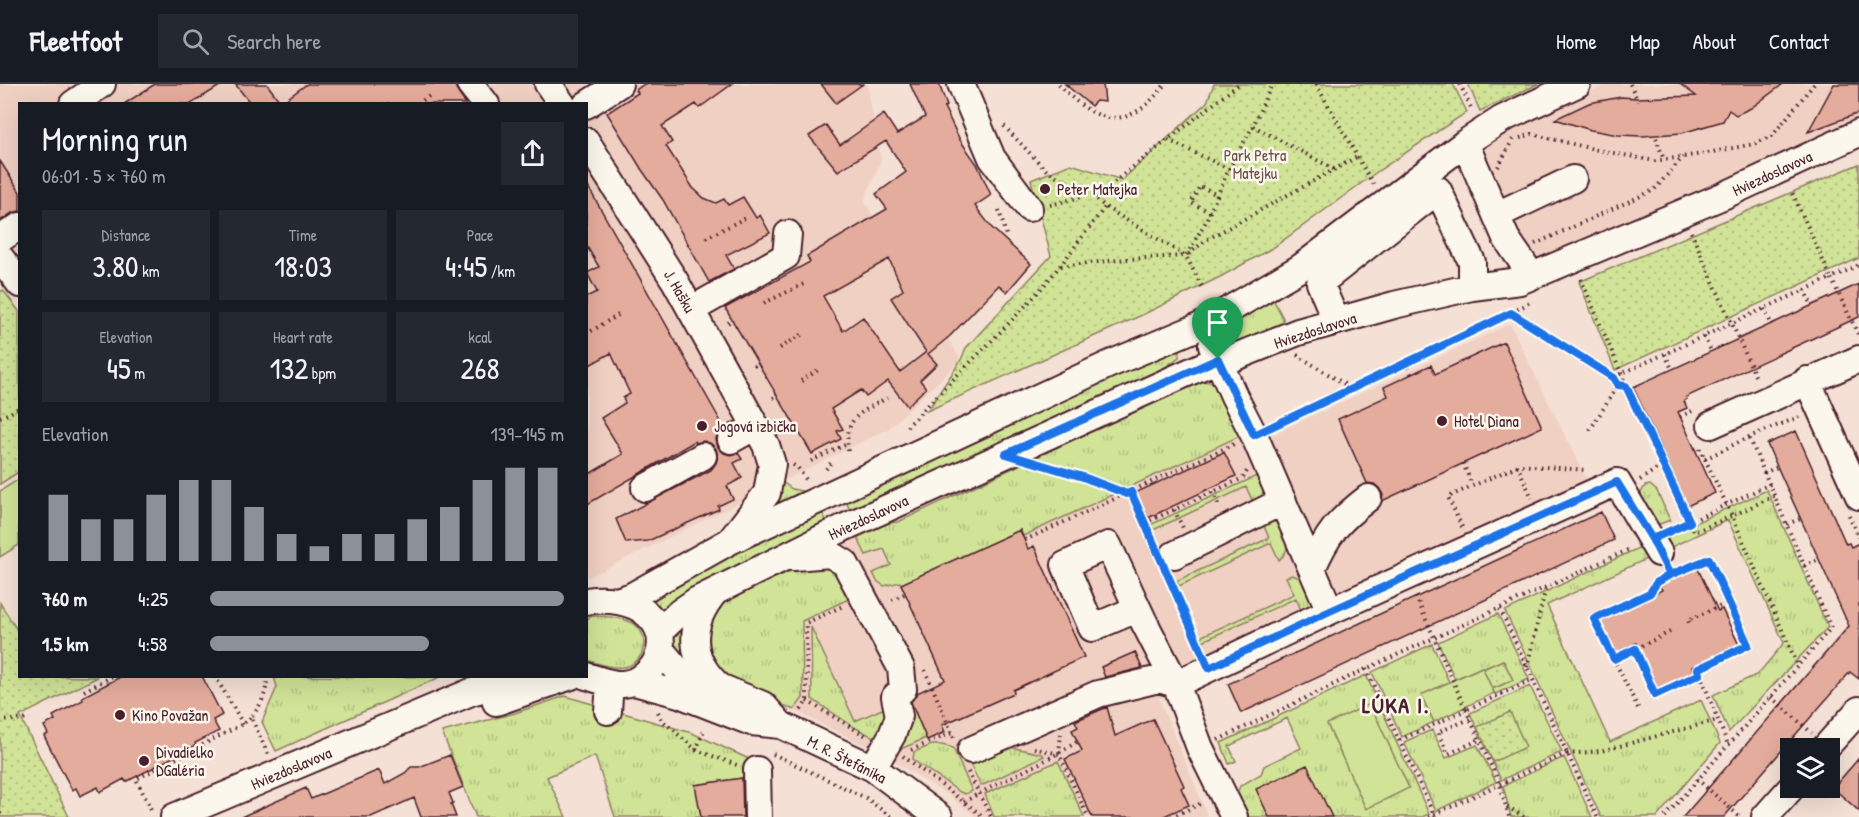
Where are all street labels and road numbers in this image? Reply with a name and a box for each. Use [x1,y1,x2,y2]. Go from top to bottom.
street label: Hviezdoslavova [1729,145,1815,201]
street label: J. Hašku [659,266,701,317]
street label: Hviezdoslavova [1271,306,1359,354]
street label: Hviezdoslavova [825,489,911,545]
street label: M. R. Štefánika [804,730,890,788]
street label: Hviezdoslavova [247,741,335,795]

